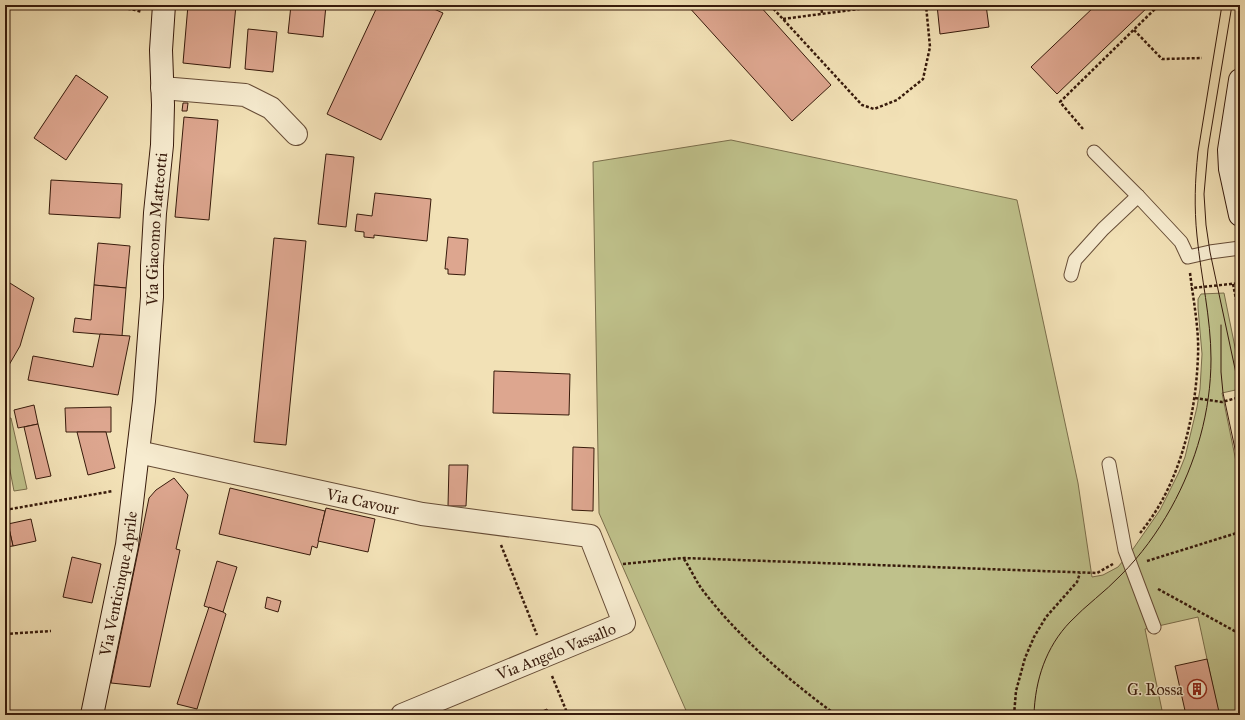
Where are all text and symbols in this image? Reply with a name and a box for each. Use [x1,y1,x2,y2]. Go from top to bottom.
street label: Via Giacomo Matteotti [142,151,171,307]
street label: Via Cavour [324,484,401,519]
street label: Via Venticinque Aprile [95,510,141,659]
street label: Via Angelo Vassallo [493,619,619,685]
building icon: G. Rossa [1186,678,1208,700]
place label: G. Rossa [1127,680,1183,699]

